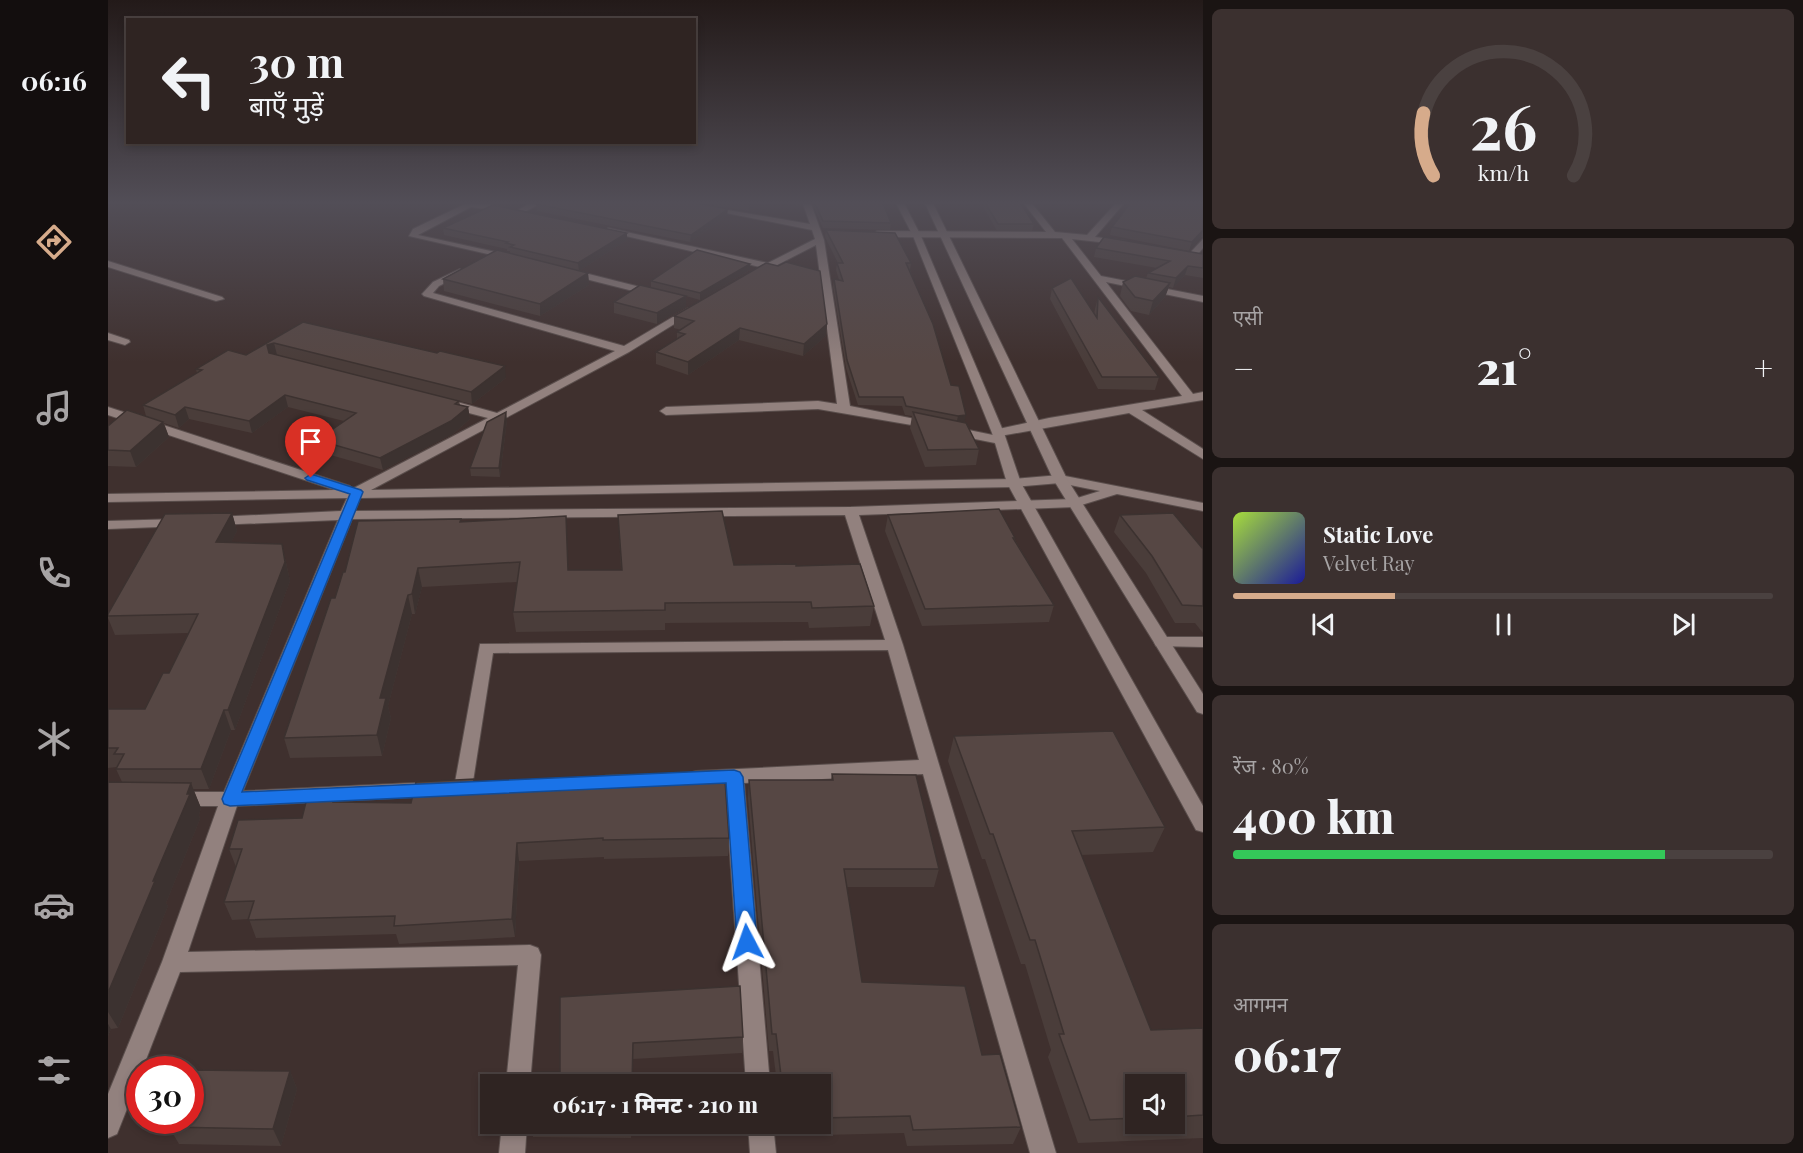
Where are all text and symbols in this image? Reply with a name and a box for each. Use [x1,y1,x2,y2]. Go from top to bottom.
text: 30 m [249,33,344,89]
icon: left [150,42,228,120]
text: 06:16 [21,62,87,98]
text: 26 [1469,82,1537,166]
text: बाएँ मुड़ें [249,87,324,123]
text: km/h [1477,158,1529,186]
icon: directions [33,221,75,263]
text: एसी [1233,303,1263,330]
text: 21° [1476,336,1532,396]
text: − [1233,345,1254,389]
text: + [1754,345,1773,389]
icon: music [33,387,75,429]
pin [285,416,336,478]
icon: arrive [294,425,327,458]
text: Static Love [1323,519,1433,549]
text: Velvet Ray [1323,549,1415,576]
icon: phone [33,552,75,594]
icon: previous [1307,608,1340,641]
icon: pause [1487,608,1520,641]
icon: next [1667,608,1700,641]
icon: climate [33,718,75,760]
text: रेंज · 80% [1233,752,1309,779]
text: 400 km [1233,785,1394,845]
icon: car [33,884,75,926]
position arrow [715,910,779,974]
text: आगमन [1233,990,1288,1017]
text: 06:17 [1233,1023,1341,1083]
icon: filters [33,1049,75,1091]
speed limit sign: 30 [126,1056,204,1134]
map controls [1125,1074,1185,1134]
button: sound [1125,1074,1185,1134]
text: 06:17 · 1 मिनट · 210 m [553,1089,758,1119]

